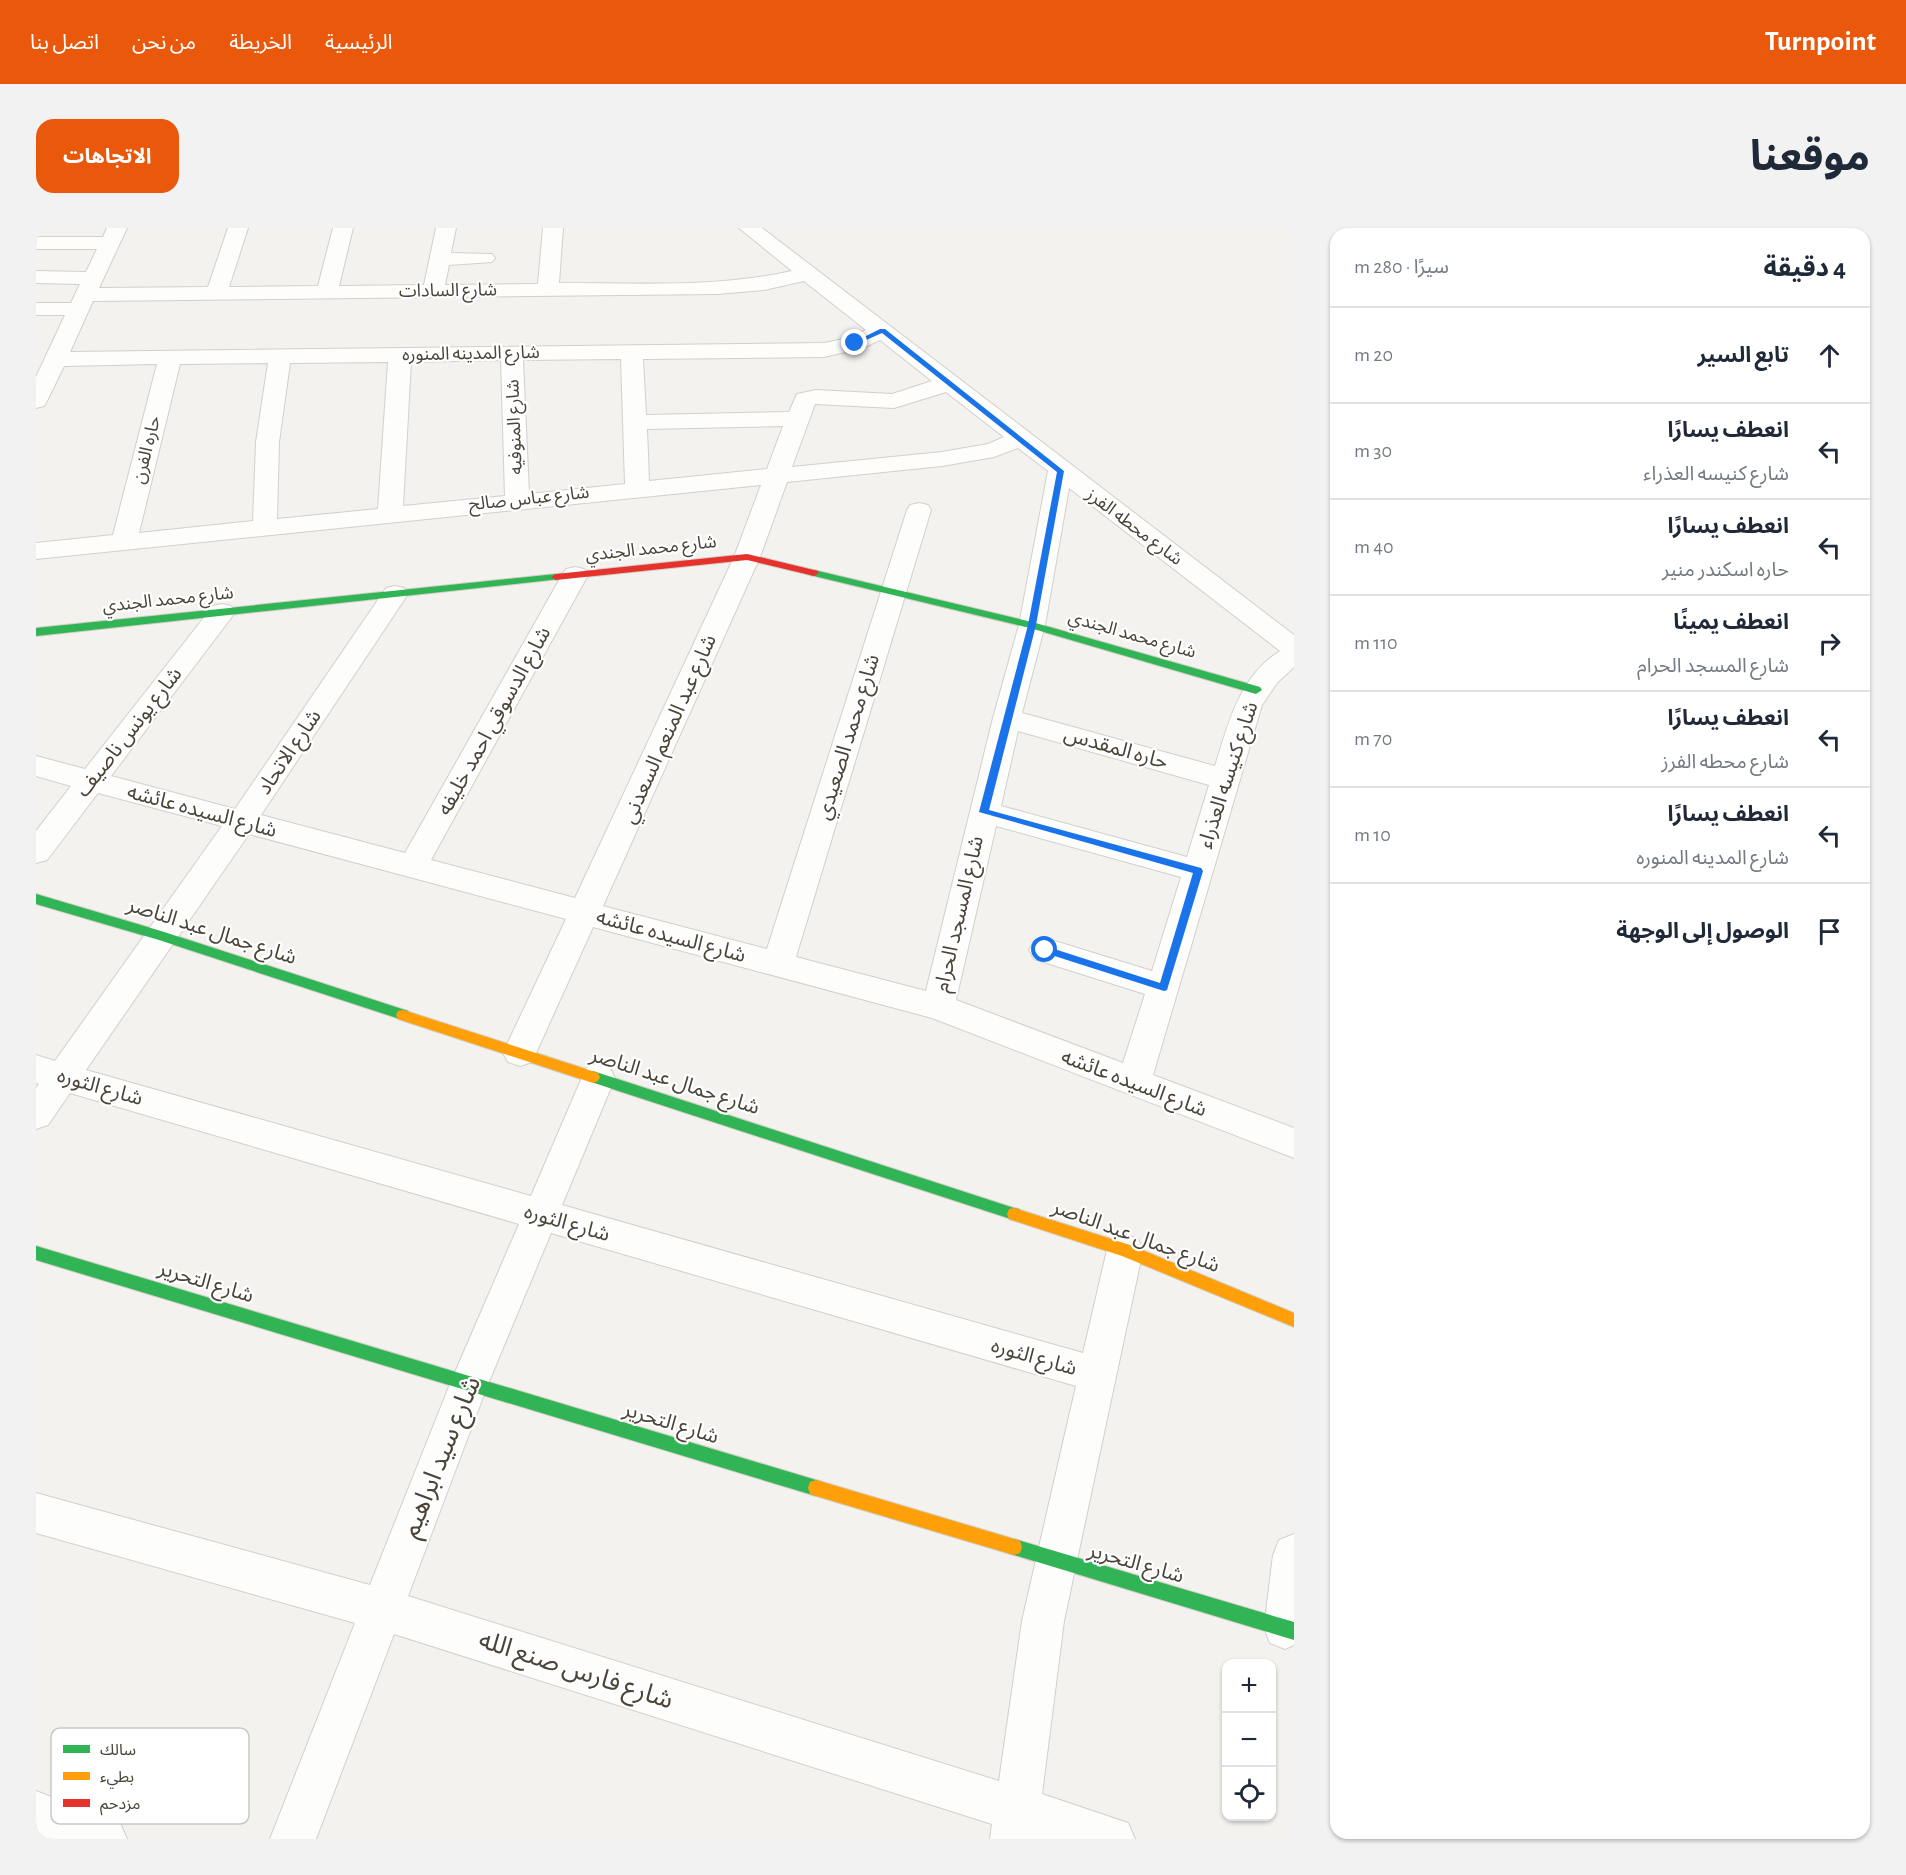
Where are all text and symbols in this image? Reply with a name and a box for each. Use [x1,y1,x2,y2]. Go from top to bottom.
text: Turnpoint [1765,28,1876,56]
text: اتصل بنا [30,32,99,53]
text: من نحن [132,32,196,53]
text: الخريطة [229,32,292,53]
text: الرئيسية [325,32,393,53]
button: الاتجاهات [36,119,179,193]
text: موقعنا [1750,136,1870,178]
text: 4 دقيقة [1764,255,1846,281]
text: سيرًا · 280 m [1354,257,1449,277]
street label: شارع السادات [399,281,497,305]
route end [841,329,867,355]
icon: ahead [1813,339,1846,372]
street label: شارع المدينه المنوره [402,344,540,368]
text: تابع السير [1697,344,1789,366]
text: 20 m [1354,345,1393,365]
street label: شارع المنوفيه [504,379,530,475]
street label: حاره الفرن [130,414,165,486]
text: انعطف يسارًا [1667,419,1789,441]
icon: left [1813,435,1846,468]
text: 30 m [1354,441,1392,461]
text: شارع كنيسه العذراء [1643,464,1789,484]
street label: شارع عباس صالح [468,484,591,518]
street label: شارع محطه الفرز [1079,485,1185,572]
text: انعطف يسارًا [1667,515,1789,537]
icon: left [1813,531,1846,564]
street label: شارع محمد الجندي [585,533,718,569]
text: 40 m [1354,537,1394,557]
text: حاره اسكندر منير [1662,560,1789,580]
street label: شارع محمد الجندي [102,584,235,620]
street label: شارع محمد الجندي [1065,608,1198,666]
text: انعطف يمينًا [1673,611,1789,633]
street label: شارع الدسوقي احمد خليفه [433,623,559,821]
icon: right [1813,627,1846,660]
street label: شارع عبد المنعم السعدني [618,631,725,829]
text: 110 m [1354,633,1398,653]
street label: شارع محمد الصعيدي [813,652,888,824]
text: شارع المسجد الحرام [1637,656,1789,676]
street label: شارع يونس ناصيف [72,663,189,803]
street label: شارع كنيسه العذراء [1194,699,1265,852]
street label: شارع الاتحاد [253,706,328,800]
text: انعطف يسارًا [1667,707,1789,729]
street label: حاره المقدس [1061,723,1170,774]
icon: left [1813,723,1846,756]
text: 70 m [1354,729,1392,749]
text: شارع محطه الفرز [1661,752,1789,772]
street label: شارع السيده عائشه [124,781,279,845]
text: انعطف يسارًا [1667,803,1789,825]
icon: left [1813,819,1846,852]
text: 10 m [1354,825,1391,845]
street label: شارع المسجد الحرام [931,834,992,995]
text: شارع المدينه المنوره [1636,848,1789,868]
street label: شارع جمال عبد الناصر [123,893,299,972]
street label: شارع السيده عائشه [593,906,748,970]
icon: arrive [1813,915,1846,948]
text: الوصول إلى الوجهة [1616,920,1789,942]
route start [1031,936,1057,962]
street label: شارع جمال عبد الناصر [586,1043,762,1122]
street label: شارع السيده عائشه [1057,1046,1210,1124]
street label: شارع الثوره [54,1065,145,1113]
street label: شارع جمال عبد الناصر [1047,1196,1223,1280]
street label: شارع الثوره [521,1201,612,1249]
street label: شارع التحرير [154,1257,256,1310]
street label: شارع الثوره [988,1335,1079,1383]
street label: شارع سيد ابراهيم [397,1373,491,1544]
street label: شارع التحرير [619,1398,721,1451]
street label: شارع التحرير [1084,1539,1186,1590]
street label: شارع فارس صنع الله [474,1626,676,1719]
map controls [1222,1659,1276,1821]
button: + [1222,1659,1276,1713]
button: − [1222,1713,1276,1767]
legend [51,1728,249,1824]
text: سالك [100,1742,136,1758]
button: locate [1222,1767,1276,1821]
text: بطيء [100,1769,134,1789]
text: مزدحم [100,1796,140,1816]

